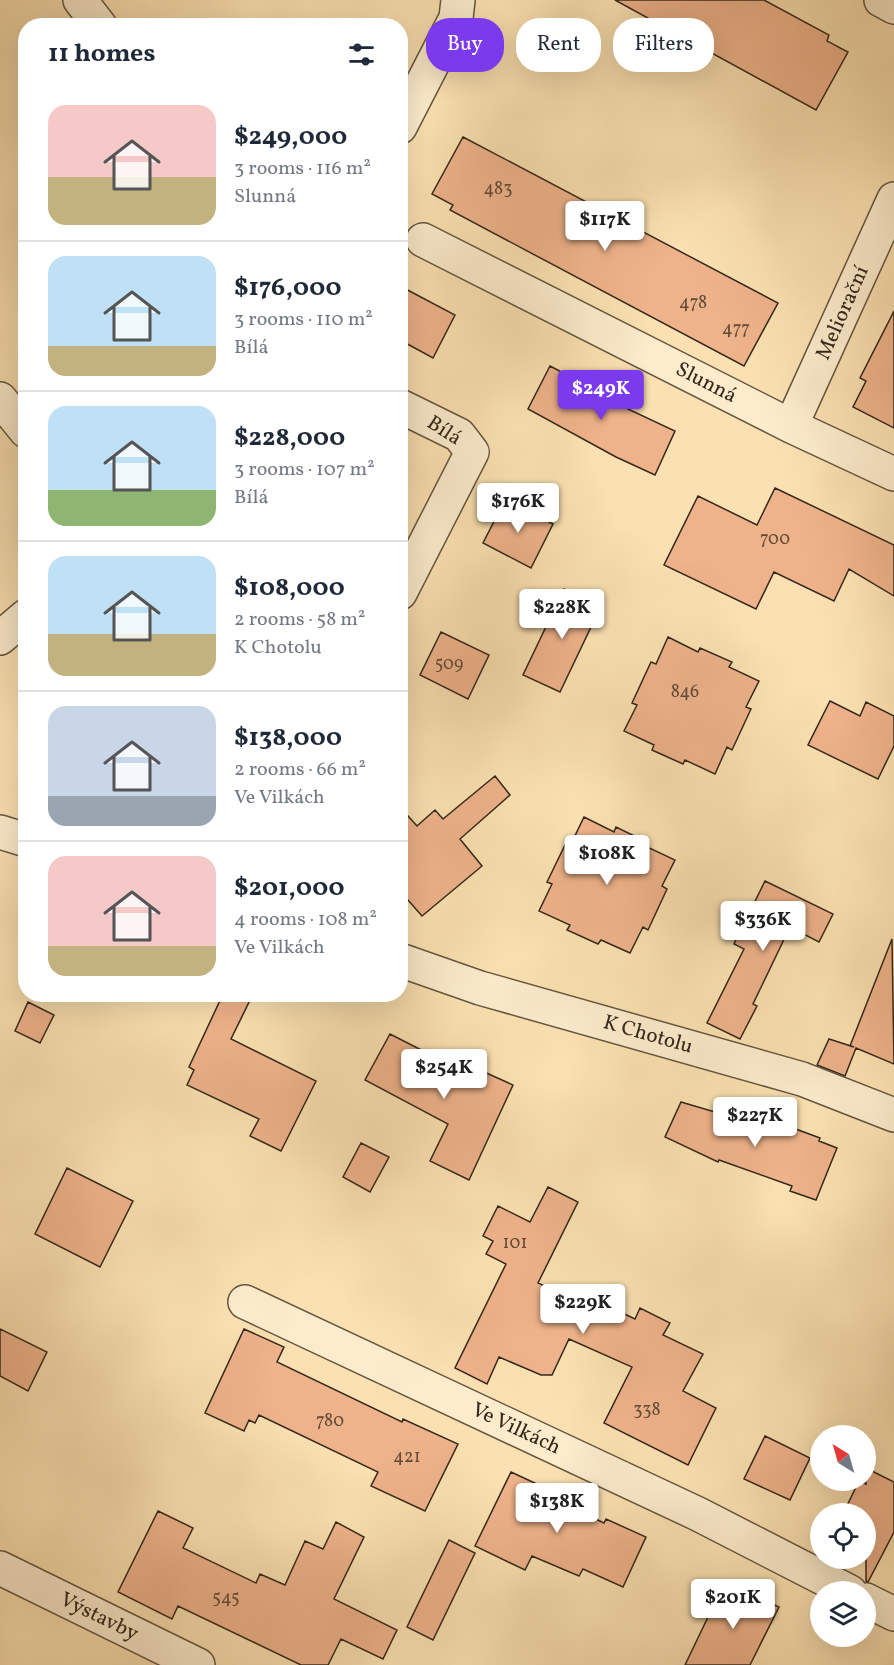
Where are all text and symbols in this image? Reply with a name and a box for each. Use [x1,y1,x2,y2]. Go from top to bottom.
chip: Buy [426,18,504,72]
chip: Rent [516,18,601,72]
chip: Filters [613,18,714,72]
text: 11 homes [48,36,155,72]
icon: filters [345,38,378,71]
text: $249,000 [234,119,347,155]
icon: home [96,129,168,201]
text: 3 rooms · 116 m² [234,155,371,183]
house number: 483 [484,177,512,202]
text: Slunná [234,183,296,211]
pin: $117K [563,201,647,252]
text: $117K [579,206,631,234]
street label: Meliorační [809,261,877,365]
text: $176,000 [234,270,341,306]
icon: home [96,280,168,352]
house number: 478 [679,291,707,316]
text: 3 rooms · 110 m² [234,306,373,334]
house number: 477 [722,317,750,342]
text: Bílá [234,334,268,362]
street label: Slunná [670,355,742,411]
pin: $249K [559,370,643,421]
text: $249K [572,375,630,403]
street label: Bílá [421,409,467,453]
text: $228,000 [234,420,345,456]
icon: home [96,430,168,502]
text: 3 rooms · 107 m² [234,456,375,484]
pin: $176K [476,483,560,534]
text: Bílá [234,484,268,512]
text: $176K [491,488,545,516]
house number: 700 [760,527,790,552]
text: $108,000 [234,570,345,606]
icon: home [96,580,168,652]
pin: $228K [520,589,604,640]
text: $228K [533,594,591,622]
text: 2 rooms · 58 m² [234,606,365,634]
text: K Chotolu [234,634,322,662]
house number: 509 [435,652,463,677]
house number: 846 [671,680,699,705]
text: $138,000 [234,720,342,756]
icon: home [96,730,168,802]
text: 2 rooms · 66 m² [234,756,366,784]
text: Ve Vilkách [234,784,325,812]
pin: $108K [565,835,649,886]
text: $108K [579,840,635,868]
text: $201,000 [234,870,344,906]
icon: home [96,880,168,952]
pin: $336K [721,901,805,952]
text: 4 rooms · 108 m² [234,906,377,934]
text: $336K [735,906,791,934]
text: Ve Vilkách [234,934,325,962]
street label: K Chotolu [600,1008,696,1062]
pin: $254K [402,1049,486,1100]
text: $254K [415,1054,473,1082]
pin: $227K [713,1097,797,1148]
text: $227K [727,1102,783,1130]
house number: 101 [503,1231,527,1256]
pin: $229K [541,1284,625,1335]
text: $229K [554,1289,612,1317]
street label: Ve Vilkách [467,1396,565,1462]
house number: 338 [633,1398,661,1423]
house number: 780 [316,1409,344,1434]
north arrow [810,1425,876,1491]
map controls [810,1425,876,1647]
house number: 421 [393,1445,421,1470]
pin: $138K [515,1483,599,1534]
text: $138K [530,1488,584,1516]
button: locate [810,1503,876,1569]
pin: $201K [691,1579,775,1630]
button: layers [810,1581,876,1647]
text: $201K [705,1584,761,1612]
street label: Výstavby [55,1586,144,1649]
house number: 545 [212,1586,240,1611]

